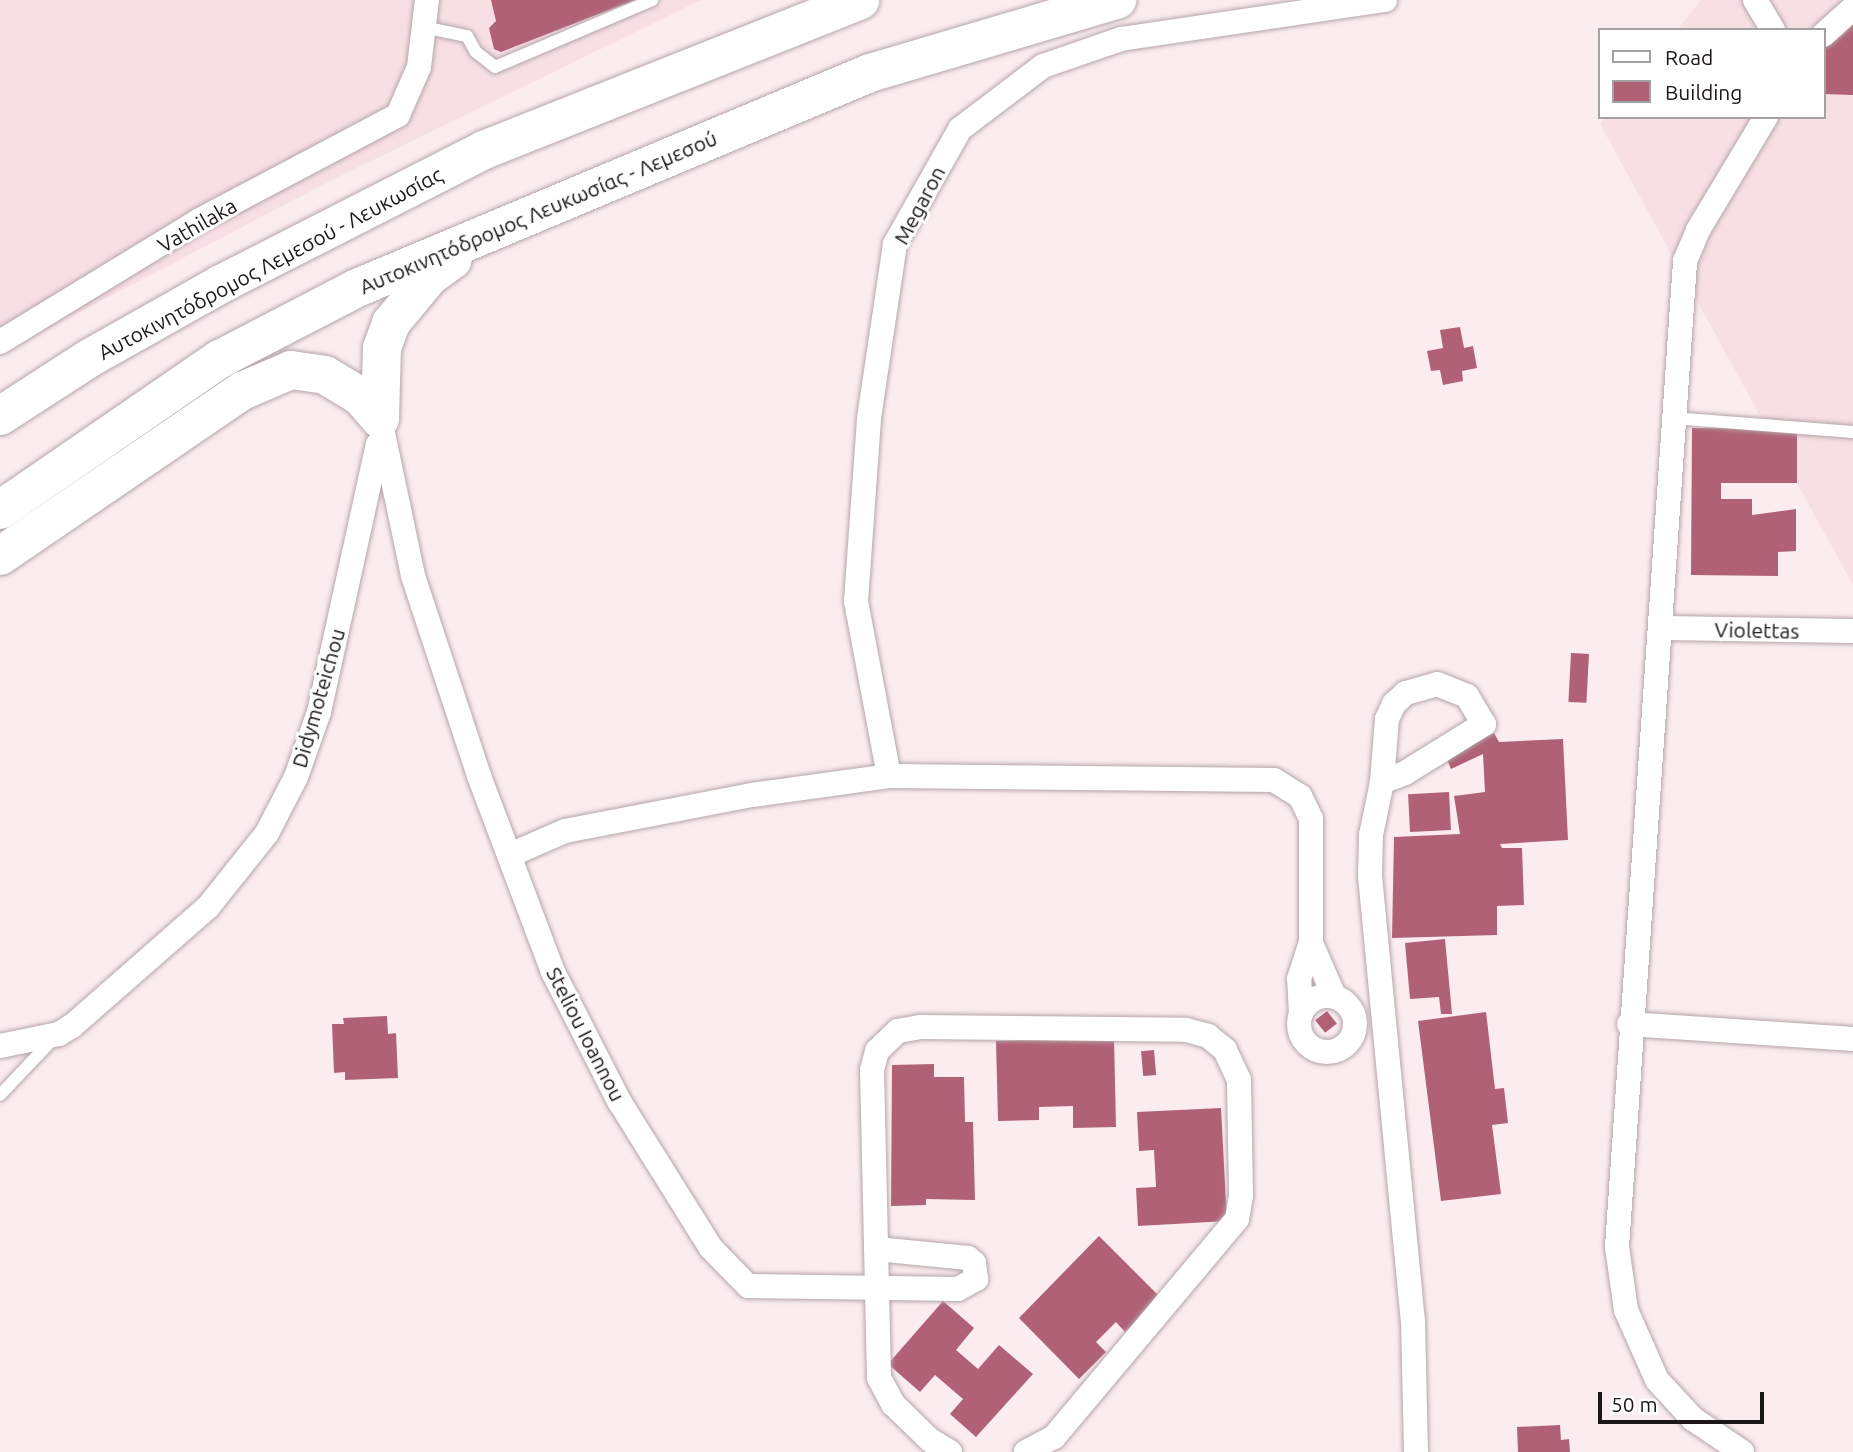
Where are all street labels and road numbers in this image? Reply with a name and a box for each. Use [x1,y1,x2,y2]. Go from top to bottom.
street label: Αυτοκινητόδρομος Λευκωσίας - Λεμεσού [355,125,721,299]
street label: Αυτοκινητόδρομος Λεμεσού - Λευκωσίας [94,161,446,365]
street label: Megaron [888,162,950,248]
street label: Vathilaka [153,192,241,258]
street label: Violettas [1714,617,1800,643]
street label: Didymoteichou [286,625,350,771]
street label: Steliou Ioannou [541,963,631,1105]

